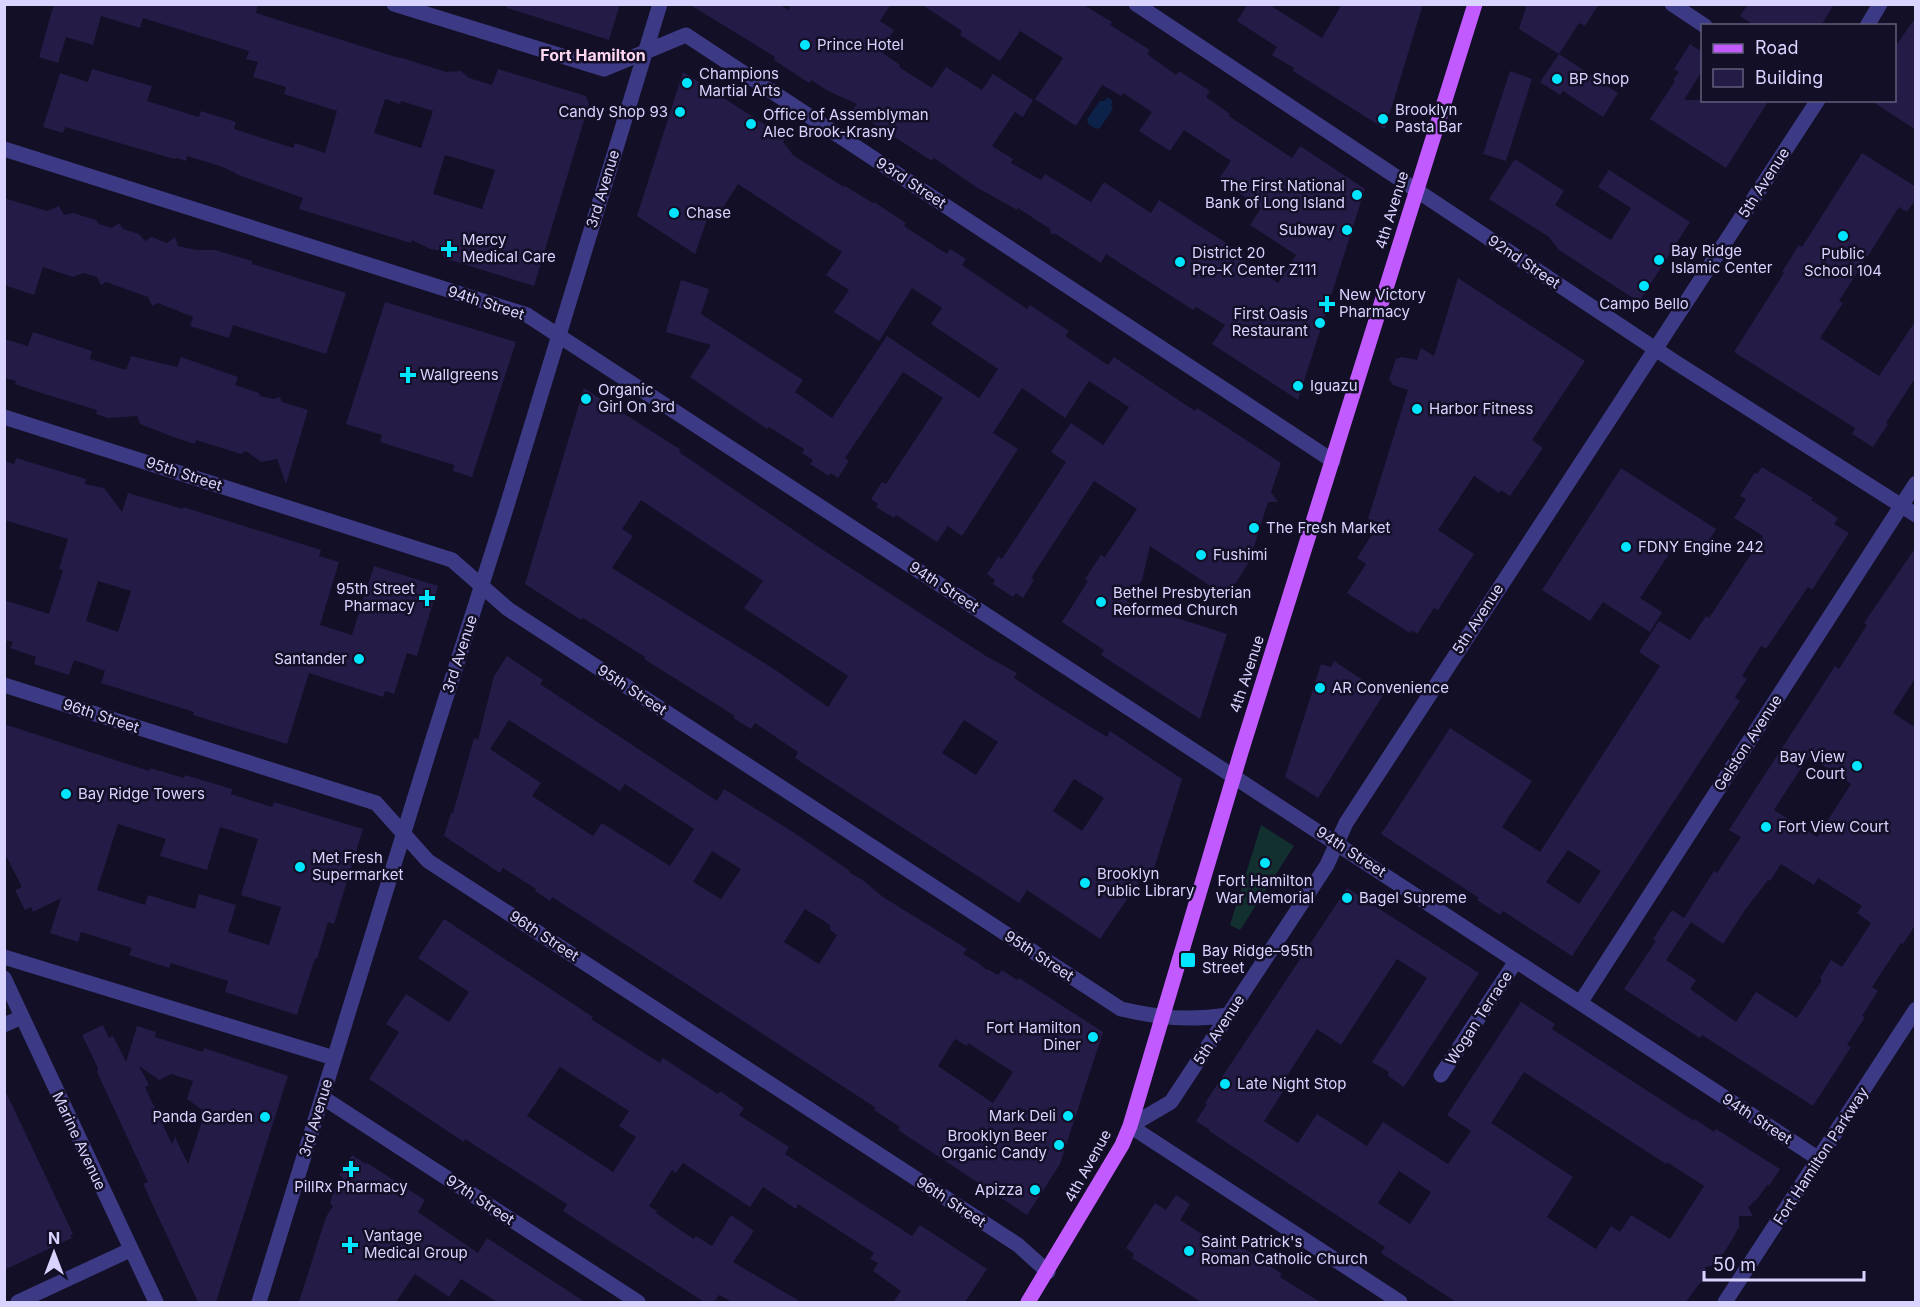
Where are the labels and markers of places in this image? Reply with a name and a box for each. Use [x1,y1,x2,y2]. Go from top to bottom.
place label: Prince Hotel [817,35,904,54]
marker: Prince Hotel [798,38,812,52]
place label: Champions Martial Arts [699,64,781,100]
place label: BP Shop [1569,69,1629,88]
marker: BP Shop [1550,72,1564,86]
marker: Champions Martial Arts [680,76,694,90]
place label: Brooklyn Pasta Bar [1395,100,1463,136]
place label: Candy Shop 93 [558,102,668,121]
marker: Candy Shop 93 [673,105,687,119]
place label: Office of Assemblyman Alec Brook-Krasny [763,105,929,141]
marker: Brooklyn Pasta Bar [1376,112,1390,126]
marker: Office of Assemblyman Alec Brook-Krasny [744,117,758,131]
place label: The First National Bank of Long Island [1205,176,1345,212]
marker: The First National Bank of Long Island [1350,188,1364,202]
place label: Chase [686,203,731,222]
marker: Chase [667,206,681,220]
place label: Subway [1279,220,1336,239]
marker: Subway [1340,223,1354,237]
marker: Public School 104 [1836,229,1850,243]
place label: Mercy Medical Care [462,230,556,266]
marker: Mercy Medical Care [440,240,458,258]
place label: Bay Ridge Islamic Center [1671,241,1773,277]
place label: District 20 Pre-K Center Z111 [1192,243,1317,279]
place label: Public School 104 [1804,244,1882,280]
marker: Bay Ridge Islamic Center [1652,253,1666,267]
marker: District 20 Pre-K Center Z111 [1173,255,1187,269]
marker: Campo Bello [1637,279,1651,293]
place label: New Victory Pharmacy [1339,285,1426,321]
place label: Campo Bello [1599,294,1689,313]
marker: New Victory Pharmacy [1320,297,1334,311]
place label: First Oasis Restaurant [1232,304,1308,340]
marker: First Oasis Restaurant [1313,316,1327,330]
place label: Wallgreens [420,365,499,384]
marker: Wallgreens [401,368,415,382]
place label: Iguazu [1310,376,1358,395]
marker: Iguazu [1291,379,1305,393]
place label: Organic Girl On 3rd [598,380,675,416]
marker: Organic Girl On 3rd [579,392,593,406]
place label: Harbor Fitness [1429,399,1533,418]
marker: Harbor Fitness [1410,402,1424,416]
place label: The Fresh Market [1266,518,1391,537]
marker: The Fresh Market [1247,521,1261,535]
place label: FDNY Engine 242 [1638,537,1764,556]
marker: FDNY Engine 242 [1619,540,1633,554]
place label: Fushimi [1213,545,1267,564]
marker: Fushimi [1194,548,1208,562]
place label: 95th Street Pharmacy [336,579,416,615]
place label: Bethel Presbyterian Reformed Church [1113,583,1251,619]
marker: 95th Street Pharmacy [420,591,434,605]
marker: Bethel Presbyterian Reformed Church [1094,595,1108,609]
place label: Santander [274,649,347,668]
marker: Santander [352,652,366,666]
place label: AR Convenience [1332,678,1449,697]
marker: AR Convenience [1313,681,1327,695]
place label: Bay View Court [1780,747,1845,783]
marker: Bay View Court [1850,759,1864,773]
place label: Bay Ridge Towers [78,784,205,803]
marker: Bay Ridge Towers [59,787,73,801]
place label: Fort View Court [1778,817,1889,836]
marker: Fort View Court [1759,820,1773,834]
place label: Met Fresh Supermarket [312,848,403,884]
marker: Fort Hamilton War Memorial [1258,856,1272,870]
marker: Met Fresh Supermarket [293,860,307,874]
place label: Brooklyn Public Library [1097,864,1195,900]
place label: Fort Hamilton War Memorial [1216,871,1314,907]
marker: Brooklyn Public Library [1078,876,1092,890]
place label: Bagel Supreme [1359,888,1467,907]
marker: Bagel Supreme [1340,891,1354,905]
place label: Bay Ridge–95th Street [1202,941,1313,977]
marker: Bay Ridge–95th Street [1179,951,1197,969]
place label: Fort Hamilton Diner [986,1018,1081,1054]
marker: Fort Hamilton Diner [1086,1030,1100,1044]
place label: Late Night Stop [1237,1074,1346,1093]
marker: Late Night Stop [1218,1077,1232,1091]
place label: Mark Deli [989,1106,1056,1125]
place label: Panda Garden [153,1107,253,1126]
marker: Mark Deli [1061,1109,1075,1123]
marker: Panda Garden [258,1110,272,1124]
place label: Brooklyn Beer Organic Candy [941,1126,1048,1162]
marker: Brooklyn Beer Organic Candy [1052,1138,1066,1152]
marker: PillRx Pharmacy [344,1162,358,1176]
place label: PillRx Pharmacy [294,1177,408,1196]
place label: Apizza [975,1180,1023,1199]
marker: Apizza [1028,1183,1042,1197]
place label: Vantage Medical Group [364,1226,468,1262]
place label: Saint Patrick's Roman Catholic Church [1201,1232,1368,1268]
marker: Vantage Medical Group [341,1236,359,1254]
marker: Saint Patrick's Roman Catholic Church [1182,1244,1196,1258]

